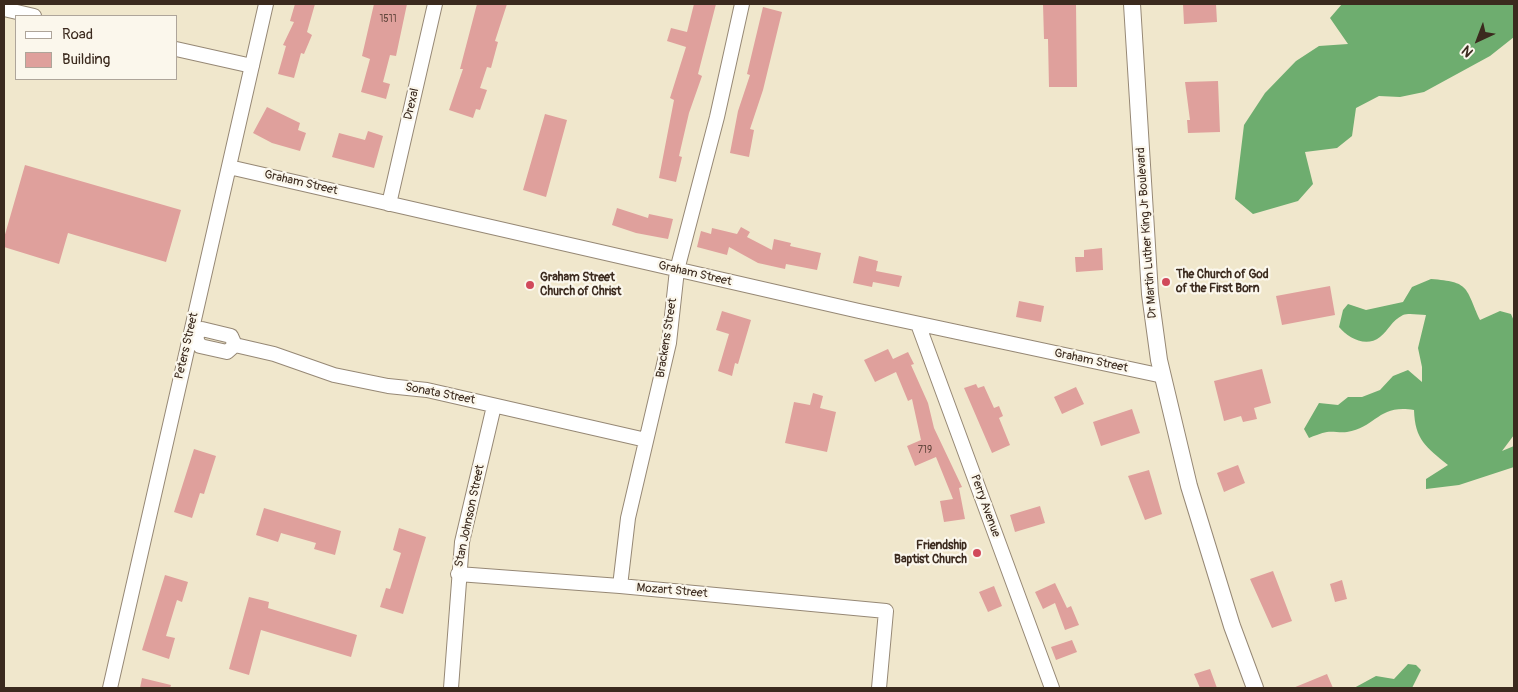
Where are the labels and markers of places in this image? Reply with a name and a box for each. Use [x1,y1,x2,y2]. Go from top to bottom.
place label: The Church of God of the First Born [1176,268,1269,296]
place label: Graham Street Church of Christ [540,271,621,299]
marker: The Church of God of the First Born [1160,276,1172,288]
marker: Graham Street Church of Christ [524,279,536,291]
place label: Friendship Baptist Church [894,539,967,567]
marker: Friendship Baptist Church [971,547,983,559]

